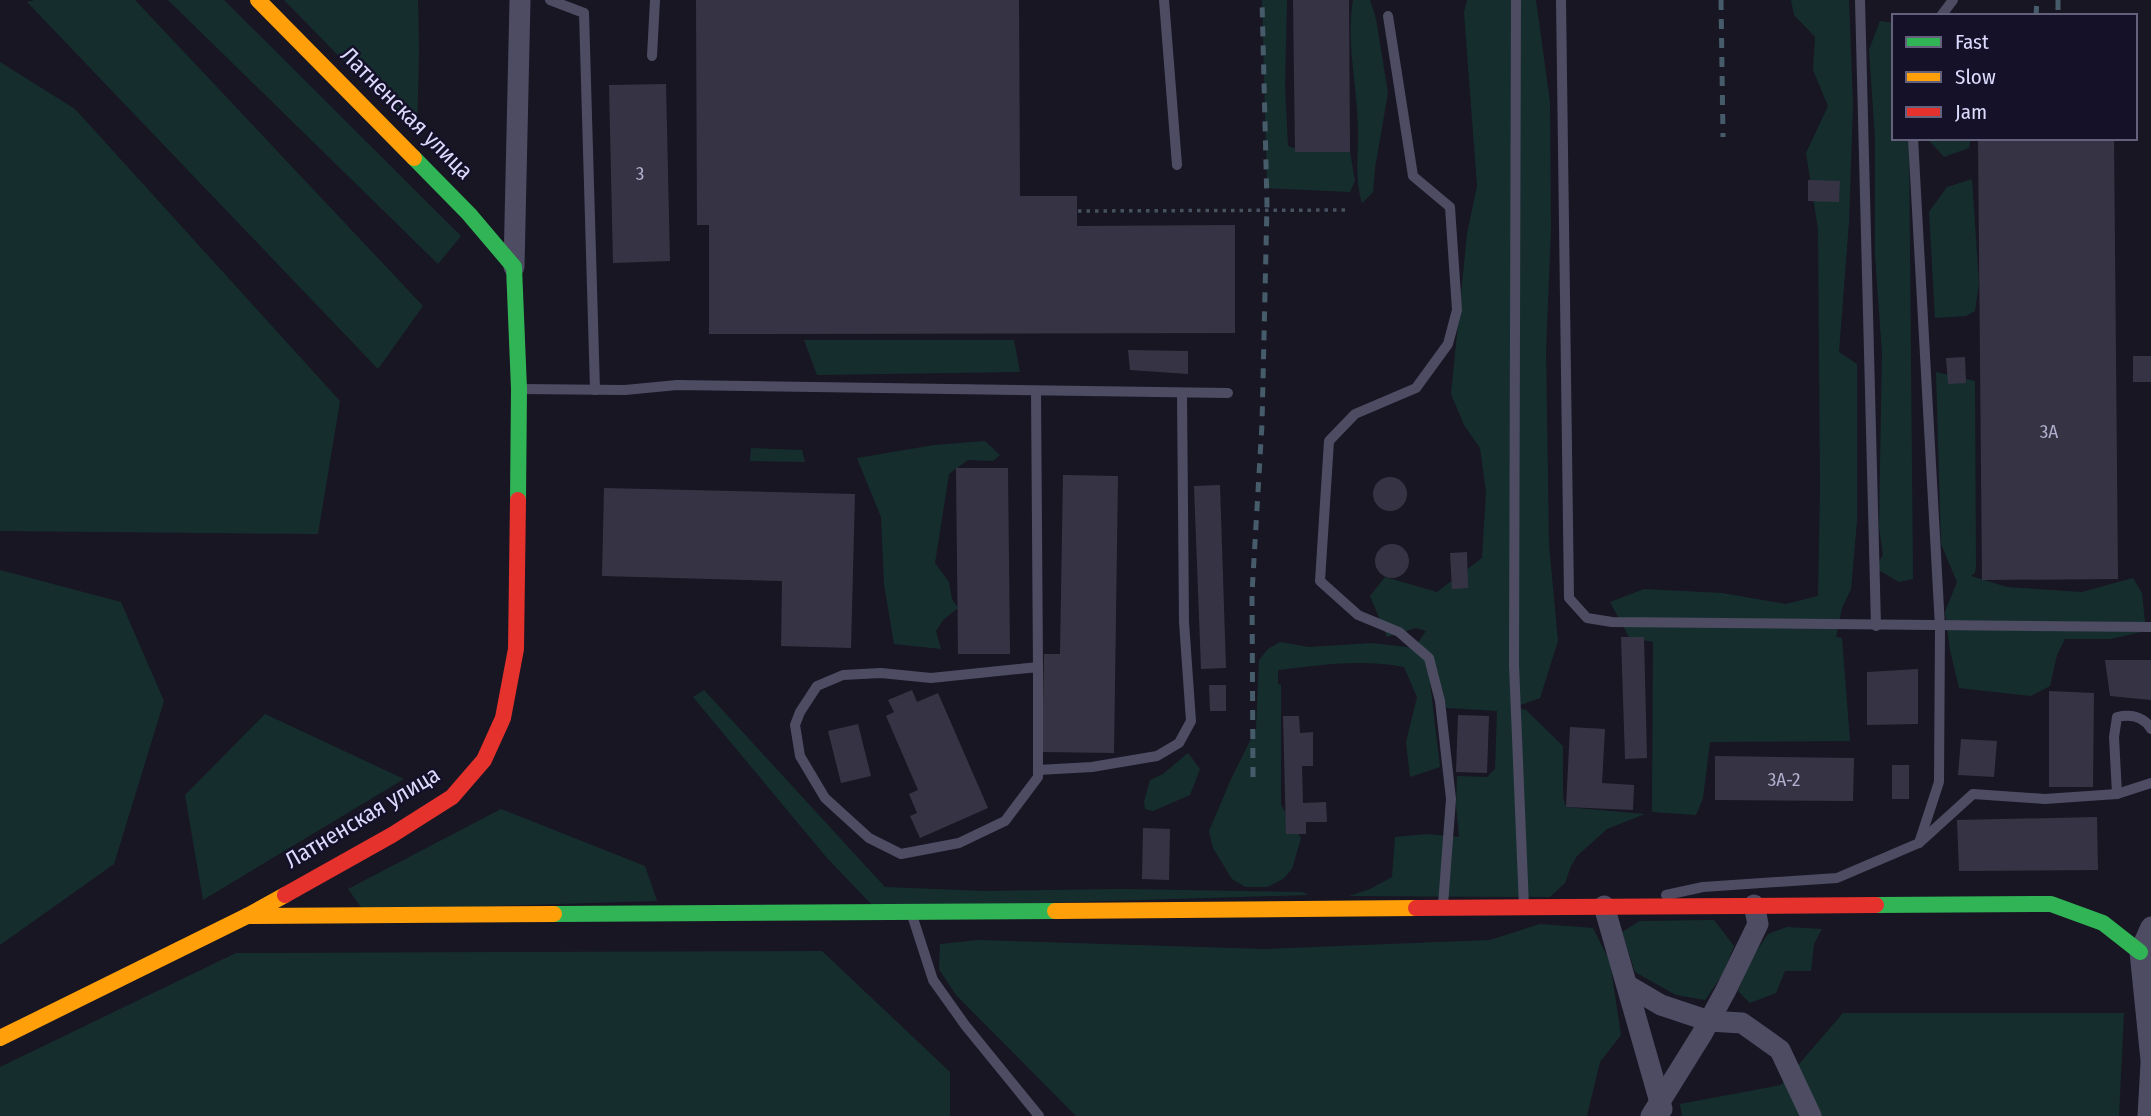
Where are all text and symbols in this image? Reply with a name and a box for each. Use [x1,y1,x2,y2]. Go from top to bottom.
legend [1892,14,2137,140]
text: Fast [1955,29,1989,55]
street label: Латненская улица [335,41,479,185]
text: Slow [1955,64,1996,90]
text: Jam [1955,99,1987,125]
house number: 3 [636,162,644,185]
house number: 3А [2040,420,2058,443]
street label: Латненская улица [280,760,444,874]
house number: 3А-2 [1768,768,1800,791]

